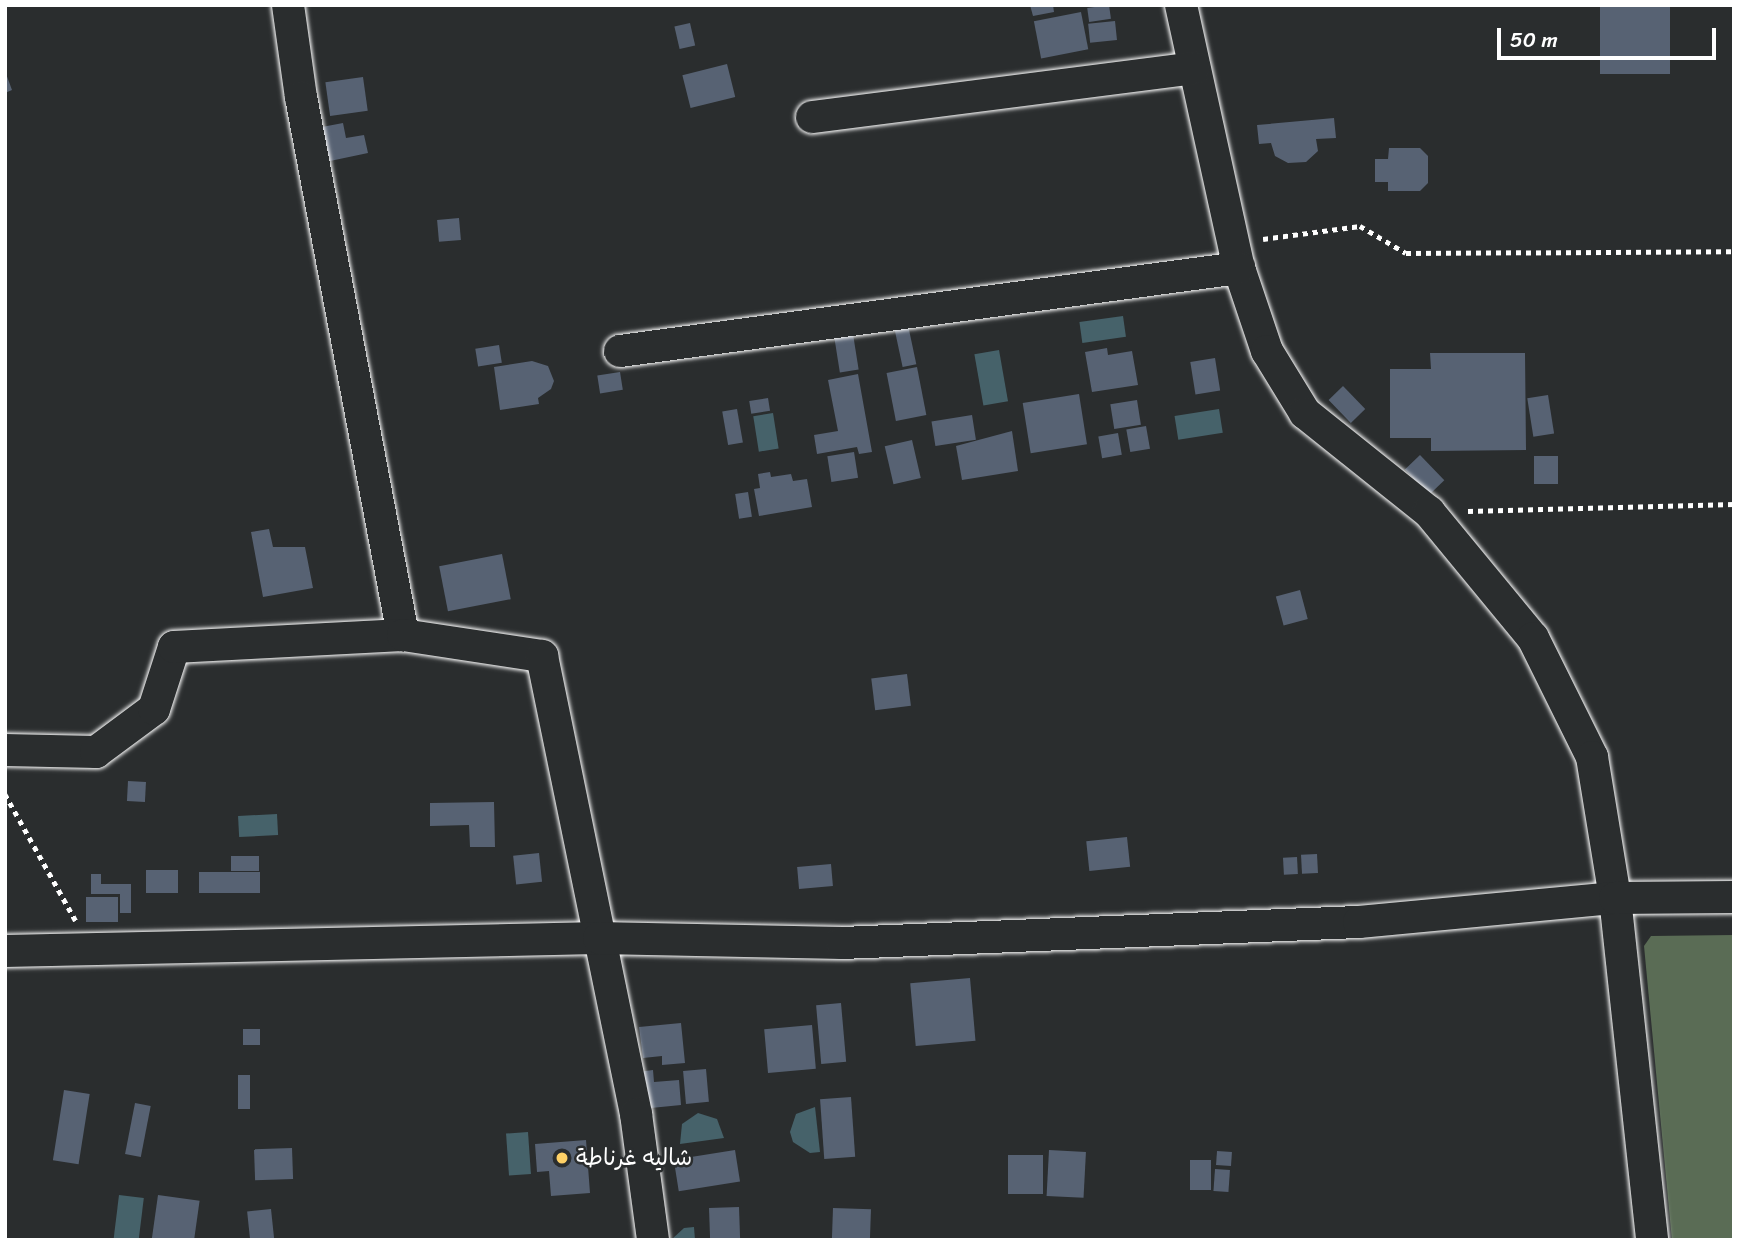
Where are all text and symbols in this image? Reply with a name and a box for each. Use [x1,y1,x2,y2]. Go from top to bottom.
scale bar [1501,14,1720,58]
text: 50 m [1510,21,1558,59]
place label: شاليه غرناطة [576,1144,692,1172]
marker: شاليه غرناطة [554,1150,570,1166]

